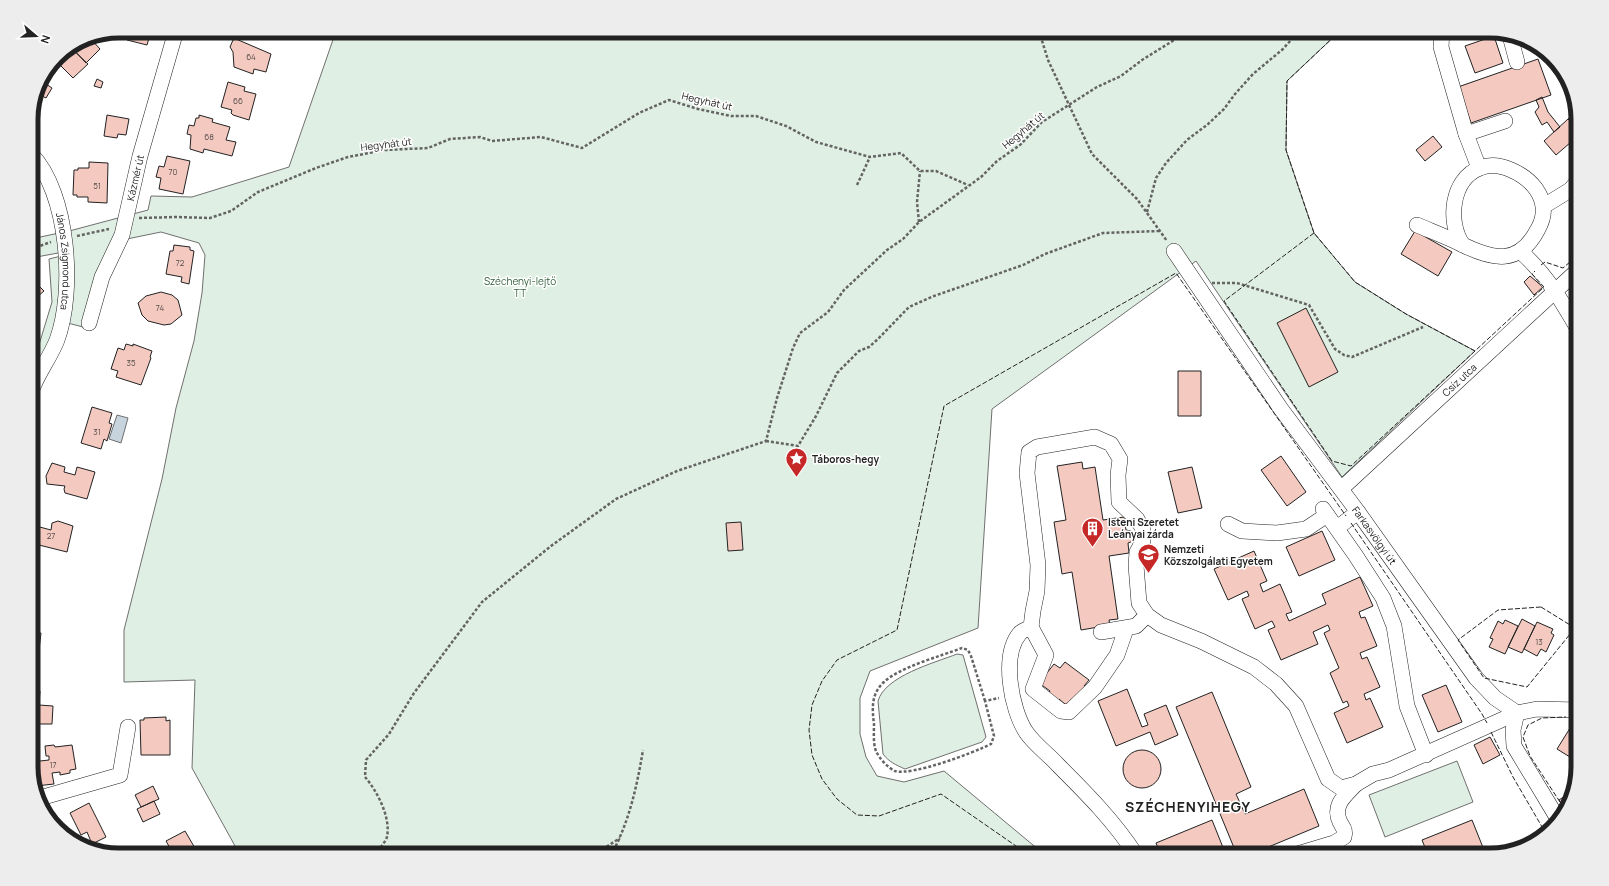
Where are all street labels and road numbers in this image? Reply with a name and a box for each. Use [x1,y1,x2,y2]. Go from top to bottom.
street label: Hegyhát út [680,88,734,114]
street label: Hegyhát út [999,108,1047,152]
street label: Hegyhát út [360,134,412,154]
street label: Kázmér út [123,153,147,202]
street label: János Zsigmond utca [53,211,74,311]
street label: Csíz utca [1439,360,1480,399]
street label: Farkasvölgyi út [1349,503,1400,567]

